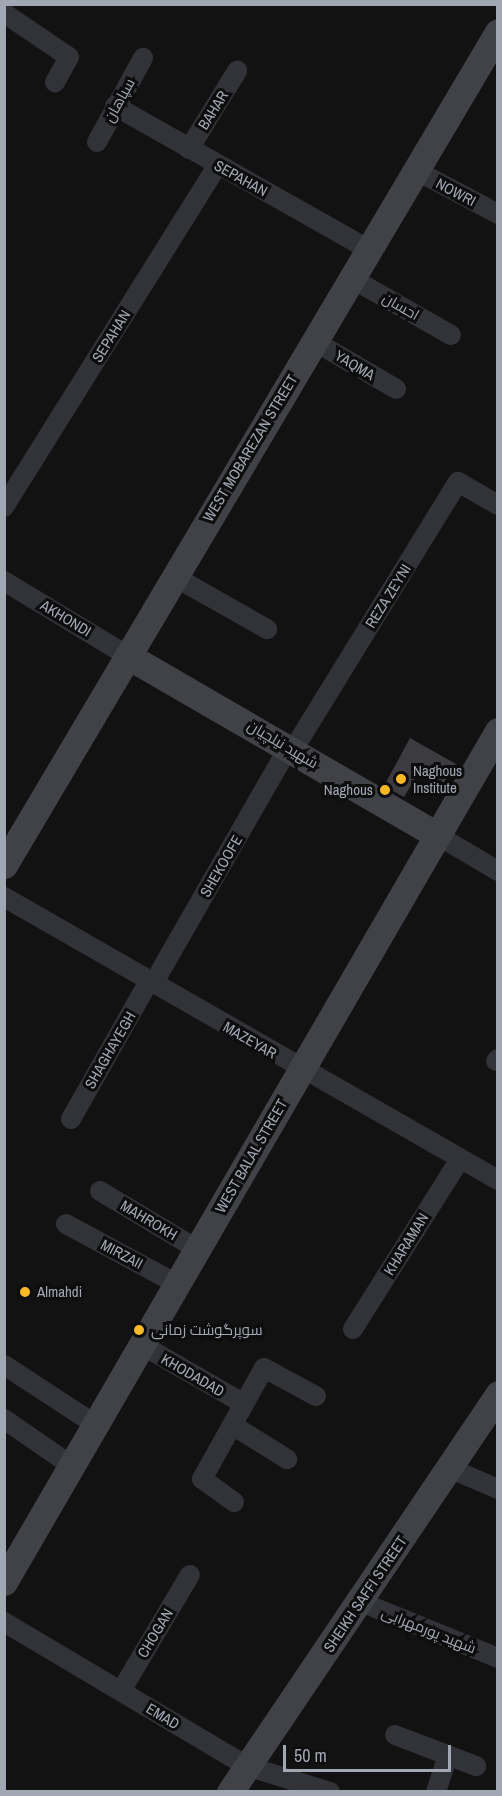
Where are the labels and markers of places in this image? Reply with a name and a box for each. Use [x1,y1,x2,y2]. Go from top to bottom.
place label: Naghous Institute [413,761,462,796]
marker: Naghous Institute [394,772,408,786]
place label: Naghous [324,781,373,799]
marker: Naghous [378,783,392,797]
place label: Almahdi [37,1283,82,1301]
marker: Almahdi [18,1285,32,1299]
place label: سوپرگوشت زمانی [151,1321,263,1339]
marker: سوپرگوشت زمانی [132,1323,146,1337]

